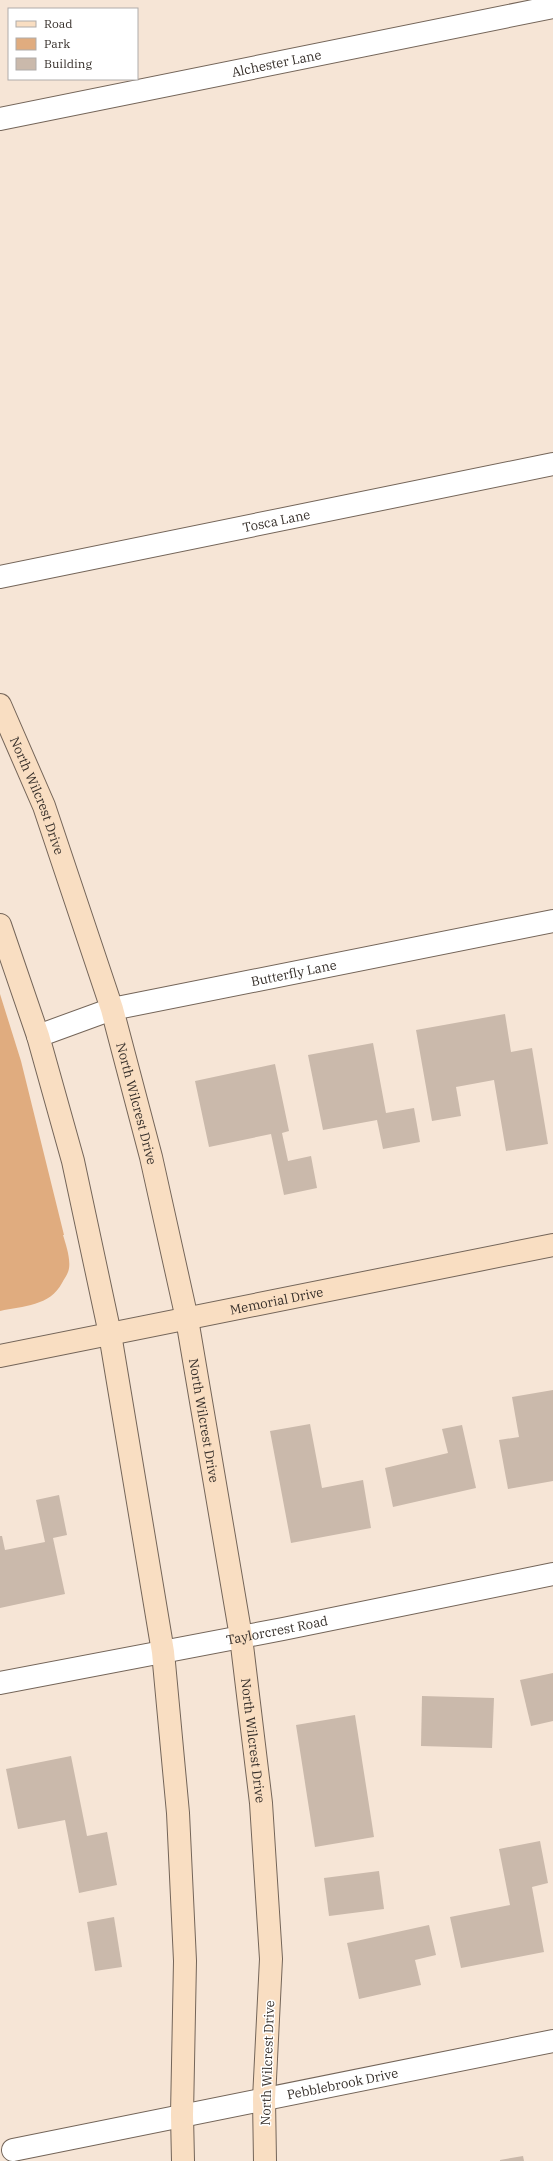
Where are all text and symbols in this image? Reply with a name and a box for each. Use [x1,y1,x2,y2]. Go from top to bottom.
legend [8,8,138,80]
text: Road [44,16,73,31]
text: Park [44,36,70,51]
street label: Alchester Lane [230,46,323,81]
text: Building [44,56,92,71]
street label: Tosca Lane [241,506,312,536]
street label: North Wilcrest Drive [6,734,68,857]
street label: Butterfly Lane [249,956,338,990]
street label: North Wilcrest Drive [112,1041,160,1166]
street label: Memorial Drive [228,1283,325,1319]
street label: North Wilcrest Drive [185,1357,223,1484]
street label: Taylorcrest Road [225,1612,330,1649]
street label: North Wilcrest Drive [237,1677,269,1804]
street label: North Wilcrest Drive [257,2000,278,2126]
street label: Pebblebrook Drive [285,2064,400,2104]

